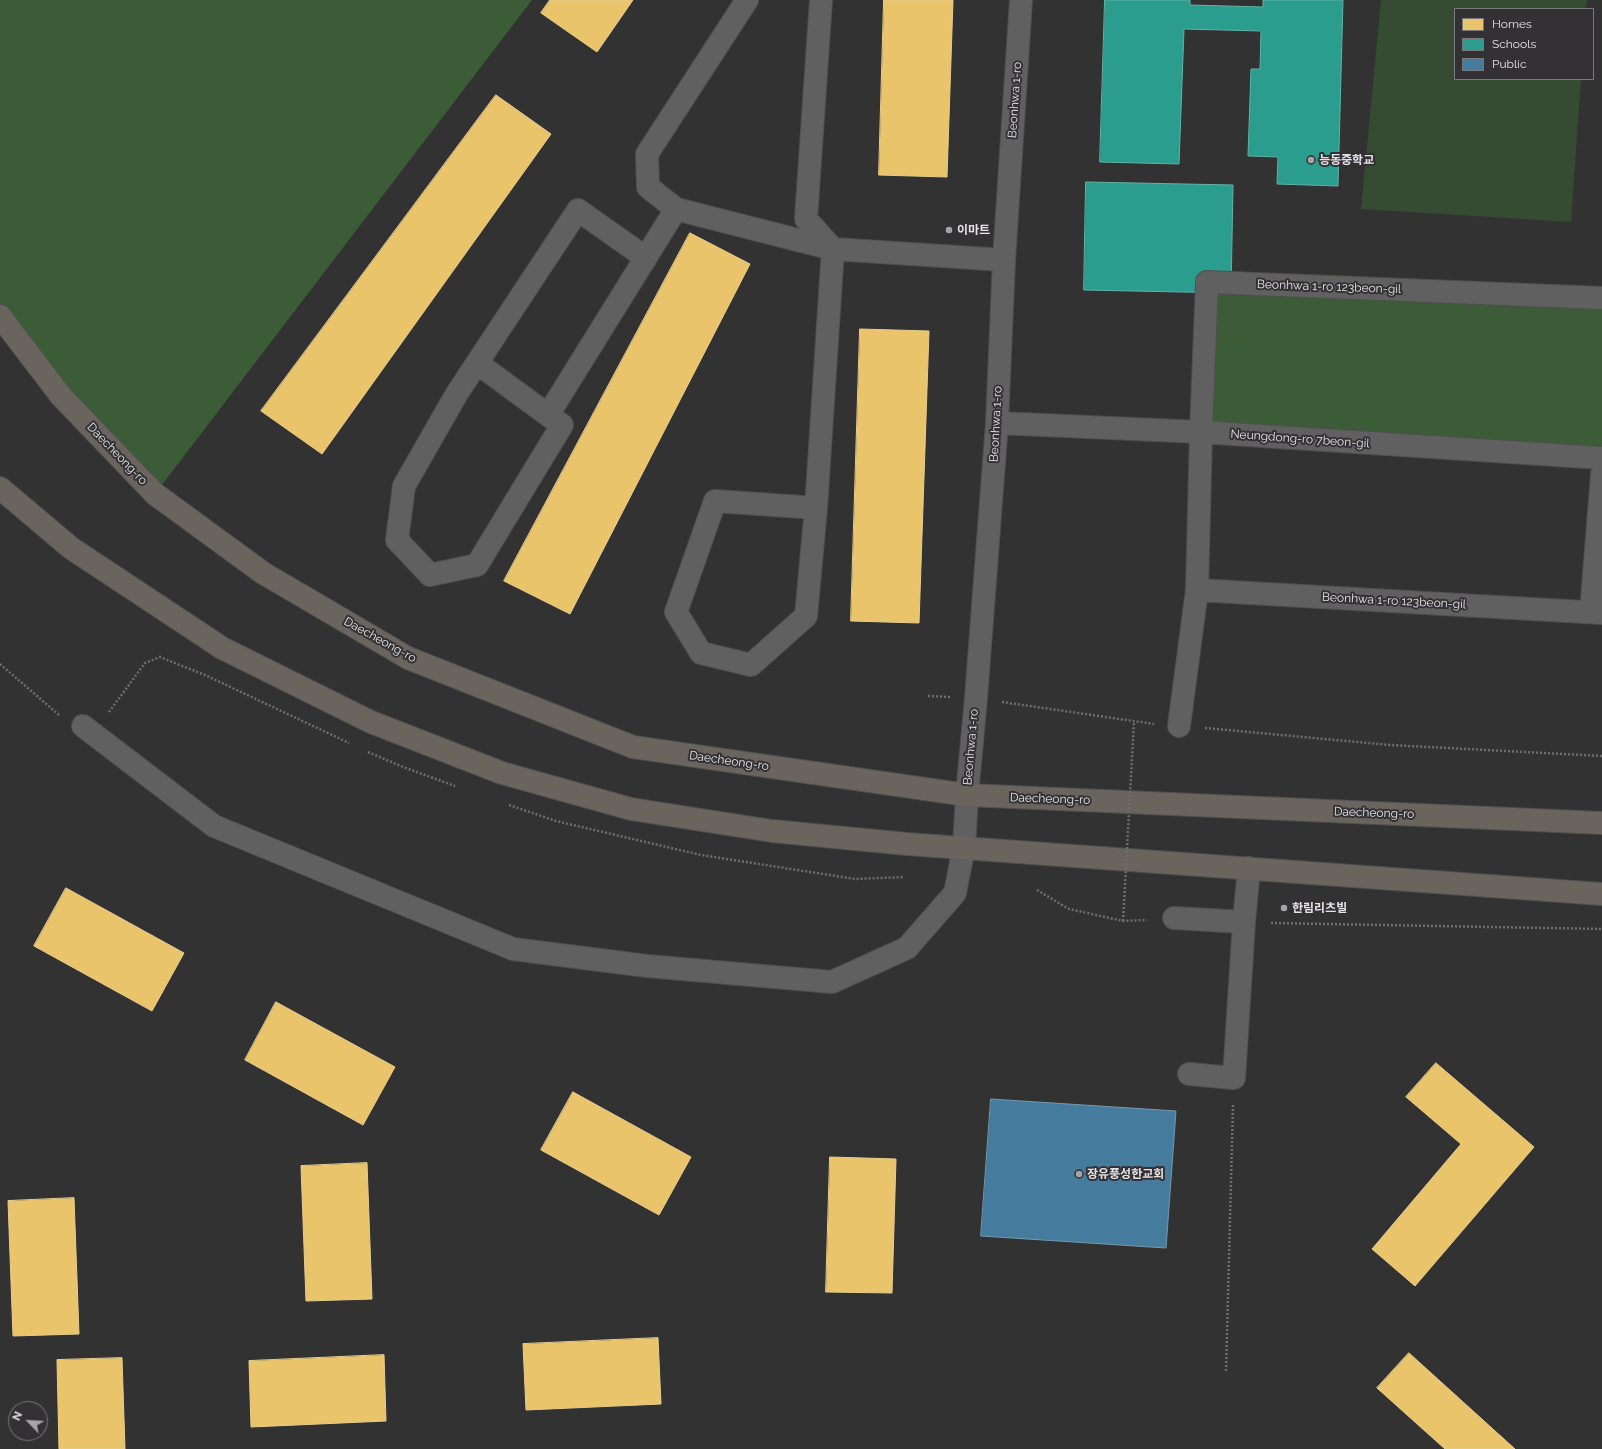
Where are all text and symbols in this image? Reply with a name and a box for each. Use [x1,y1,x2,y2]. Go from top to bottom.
legend [1454,8,1594,80]
text: Homes [1492,17,1532,31]
text: Schools [1492,37,1536,51]
text: Public [1492,57,1526,71]
street label: Beonhwa 1-ro [1005,61,1025,139]
place label: 능동중학교 [1319,153,1374,167]
marker: 능동중학교 [1306,155,1316,165]
place label: 이마트 [957,223,990,237]
marker: 이마트 [944,225,954,235]
street label: Beonhwa 1-ro 123beon-gil [1257,277,1401,297]
street label: Beonhwa 1-ro [987,385,1005,463]
street label: Daecheong-ro [84,420,150,488]
street label: Neungdong-ro 7beon-gil [1230,427,1370,451]
street label: Beonhwa 1-ro 123beon-gil [1322,590,1466,612]
street label: Daecheong-ro [341,614,419,666]
street label: Beonhwa 1-ro [960,708,982,786]
street label: Daecheong-ro [688,748,770,774]
street label: Daecheong-ro [1010,790,1090,808]
street label: Daecheong-ro [1334,804,1414,822]
place label: 한림리츠빌 [1292,901,1347,915]
marker: 한림리츠빌 [1279,903,1289,913]
place label: 장유풍성한교회 [1087,1167,1164,1181]
marker: 장유풍성한교회 [1074,1169,1084,1179]
north arrow [8,1401,48,1441]
text: N [10,1410,25,1423]

